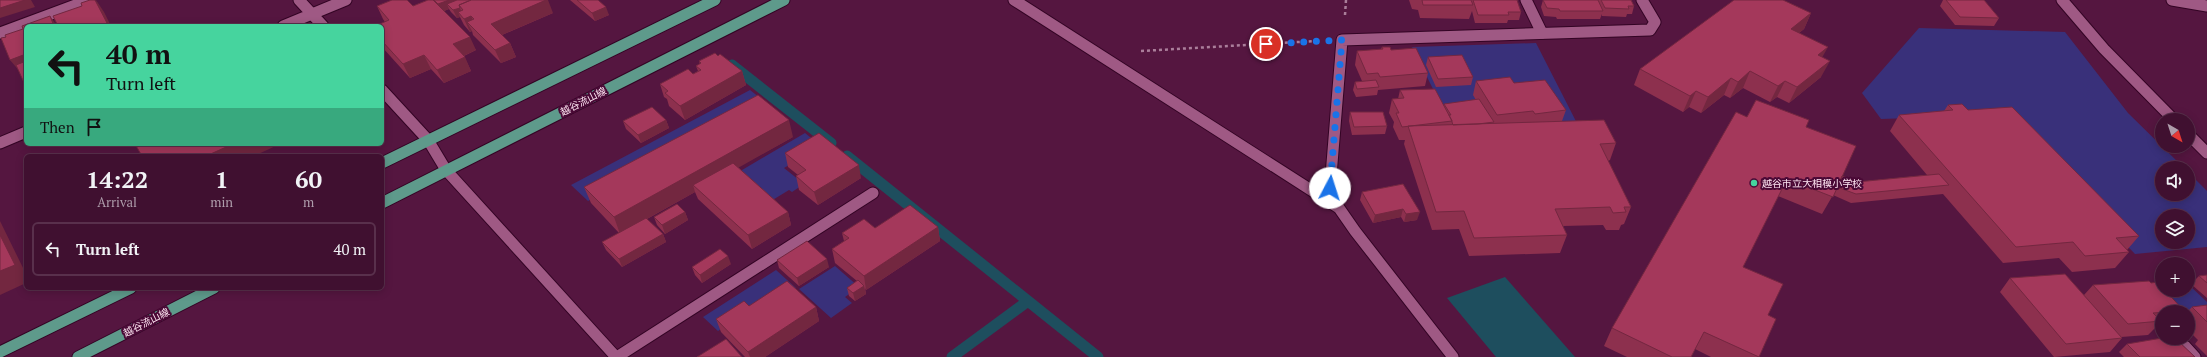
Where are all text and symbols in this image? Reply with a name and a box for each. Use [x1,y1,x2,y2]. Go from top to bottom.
pin [1249,27,1283,61]
icon: arrive [1255,33,1277,55]
text: 40 m [106,35,171,72]
icon: left [40,40,92,92]
text: Turn left [106,71,176,95]
street label: 越谷流山線 [558,84,608,119]
north arrow [2155,113,2195,153]
map controls [2155,113,2195,345]
icon: arrive [83,116,105,138]
text: Then [40,117,75,137]
button: sound [2155,161,2195,201]
text: 14:22 [86,163,148,195]
text: 1 [215,163,228,195]
text: 60 [295,163,322,195]
position arrow [1309,167,1351,209]
place label: 越谷市立大相模小学校 [1762,177,1862,190]
marker: 越谷市立大相模小学校 [1749,178,1759,188]
text: Arrival [97,193,137,211]
text: min [210,193,233,211]
text: m [303,193,314,211]
button: layers [2155,209,2195,249]
icon: left [42,238,64,260]
text: Turn left [76,239,140,259]
text: 40 m [333,239,366,259]
button: + [2155,257,2195,297]
street label: 越谷流山線 [121,305,171,340]
button: − [2155,305,2195,345]

